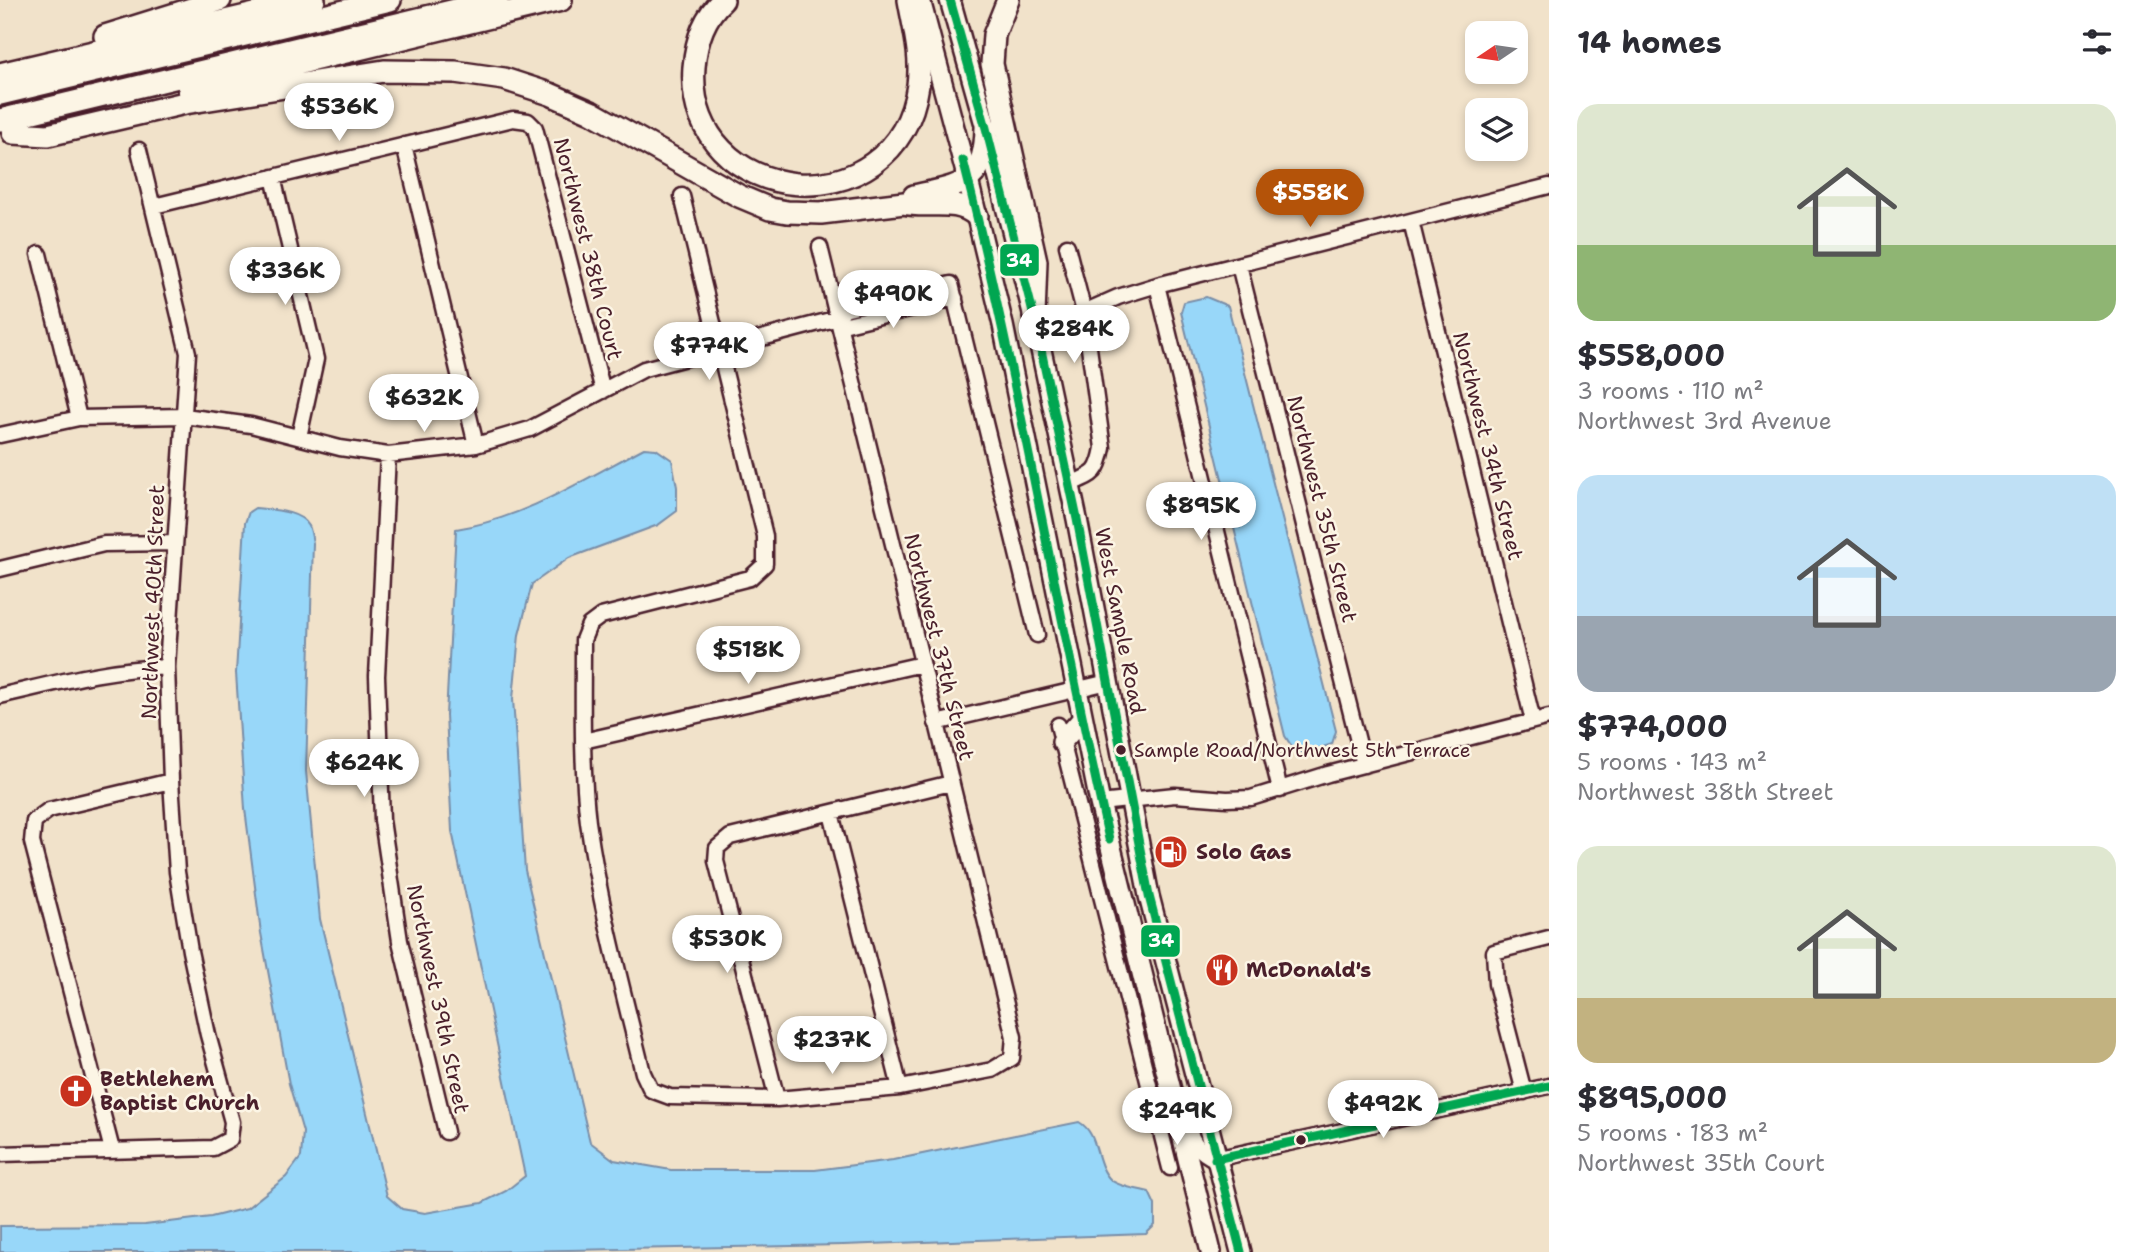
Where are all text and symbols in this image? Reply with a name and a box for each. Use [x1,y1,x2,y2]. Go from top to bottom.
north arrow [1465,21,1528,84]
map controls [1465,21,1528,161]
text: 14 homes [1577,22,1722,63]
icon: filters [2078,23,2116,61]
pin: $536K [290,83,388,143]
text: $536K [300,91,378,121]
button: layers [1465,98,1528,161]
street label: Northwest 38th Court [547,135,629,363]
icon: home [1784,149,1910,275]
pin: $558K [1261,170,1359,229]
text: $558K [1272,177,1348,207]
line badge: 34 [999,243,1040,277]
pin: $336K [236,247,334,307]
text: 34 [1006,248,1033,273]
text: $336K [245,255,325,285]
pin: $490K [844,270,942,330]
text: $490K [854,278,932,308]
pin: $284K [1025,306,1123,365]
text: $284K [1035,313,1113,343]
pin: $774K [660,322,758,382]
street label: Northwest 34th Street [1446,329,1530,563]
text: $774K [670,330,748,360]
text: $558,000 [1577,335,1725,376]
pin: $632K [375,374,473,434]
text: 3 rooms · 110 m² [1577,376,1764,406]
text: $632K [385,382,463,412]
street label: Northwest 35th Street [1280,393,1364,625]
text: Northwest 3rd Avenue [1577,406,1832,436]
pin: $895K [1152,482,1250,542]
street label: Northwest 40th Street [135,484,171,720]
text: $895K [1162,490,1240,520]
icon: home [1784,520,1910,646]
street label: West Sample Road [1088,525,1152,717]
street label: Northwest 37th Street [897,531,981,763]
pin: $518K [699,626,797,686]
text: $518K [712,634,784,664]
text: $774,000 [1577,706,1728,747]
place label: Sample Road/Northwest 5th Terrace [1134,738,1471,763]
pin: $624K [315,740,413,799]
marker: Sample Road/Northwest 5th Terrace [1114,743,1128,757]
text: $624K [325,747,403,777]
text: 5 rooms · 143 m² [1577,747,1767,777]
text: Northwest 38th Street [1577,777,1834,807]
fuel station icon: Solo Gas [1152,833,1190,871]
place label: Solo Gas [1196,838,1292,866]
street label: Northwest 39th Street [400,882,476,1116]
icon: home [1784,891,1910,1017]
pin: $530K [678,916,776,975]
text: $530K [688,923,766,953]
line badge: 34 [1140,924,1181,958]
text: 34 [1148,928,1175,953]
restaurant icon: McDonald's [1203,951,1241,989]
place label: McDonald's [1246,956,1371,984]
pin: $237K [783,1016,881,1076]
text: $237K [793,1024,871,1054]
place label: Bethlehem Baptist Church [100,1065,260,1117]
church icon: Bethlehem Baptist Church [57,1072,95,1110]
text: $895,000 [1577,1077,1727,1118]
pin: $492K [1334,1080,1432,1140]
pin: $249K [1128,1088,1226,1147]
text: $492K [1344,1088,1422,1118]
text: $249K [1138,1095,1216,1125]
text: 5 rooms · 183 m² [1577,1118,1768,1148]
unlabelled marker [1294,1133,1308,1147]
text: Northwest 35th Court [1577,1148,1825,1178]

